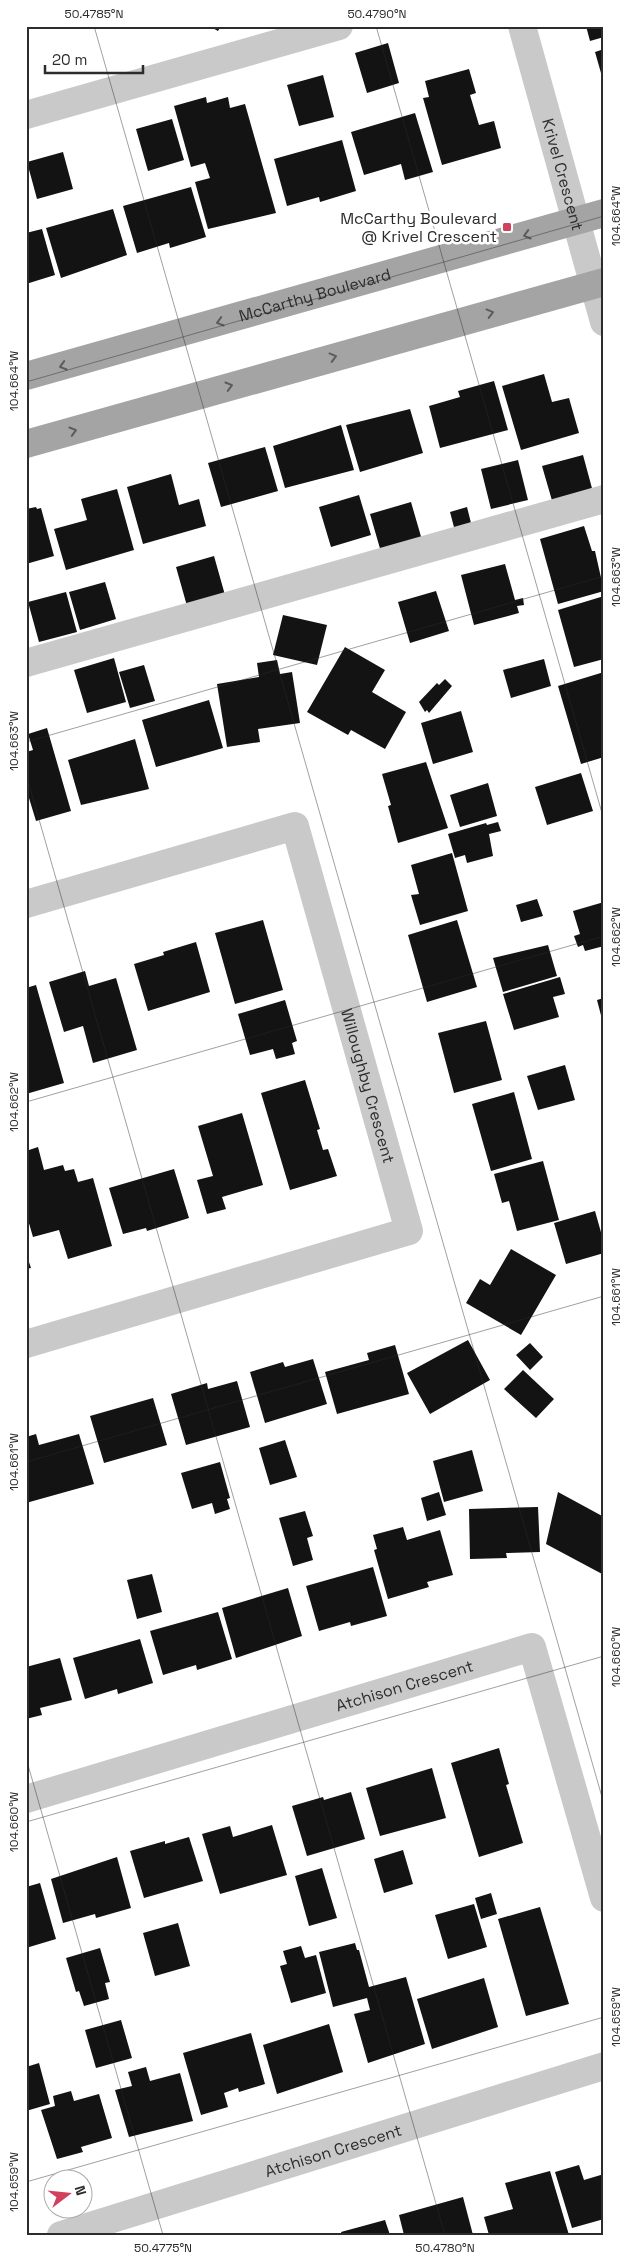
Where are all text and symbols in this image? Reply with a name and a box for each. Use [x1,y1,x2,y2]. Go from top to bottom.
text: 50.4785°N [65,6,123,22]
text: 50.4790°N [347,6,407,22]
scale bar [45,42,142,74]
text: 20 m [52,50,87,69]
street label: Krivel Crescent [538,116,589,233]
text: 104.664°W [608,185,624,246]
place label: McCarthy Boulevard @ Krivel Crescent [340,208,497,247]
marker: McCarthy Boulevard @ Krivel Crescent [501,221,513,233]
one-way arrow [523,229,532,240]
street label: McCarthy Boulevard [236,263,393,326]
one-way arrow [485,309,493,319]
one-way arrow [216,316,224,326]
text: 104.664°W [6,350,22,411]
one-way arrow [329,352,337,362]
one-way arrow [59,360,68,371]
one-way arrow [225,381,233,391]
one-way arrow [69,426,77,436]
text: 104.663°W [608,546,624,607]
text: 104.663°W [6,710,22,771]
text: 104.662°W [608,906,624,967]
street label: Willoughby Crescent [336,1006,400,1166]
text: 104.662°W [6,1071,22,1132]
text: 104.661°W [608,1268,624,1326]
text: 104.661°W [6,1433,22,1491]
text: 104.660°W [608,1626,624,1687]
street label: Atchison Crescent [333,1655,476,1716]
text: 104.660°W [6,1791,22,1852]
text: 104.659°W [608,1986,624,2047]
street label: Atchison Crescent [262,2119,404,2181]
text: 104.659°W [6,2151,22,2212]
north arrow [42,2168,92,2218]
text: N [71,2183,90,2197]
text: 50.4775°N [134,2240,192,2256]
text: 50.4780°N [415,2240,475,2256]

